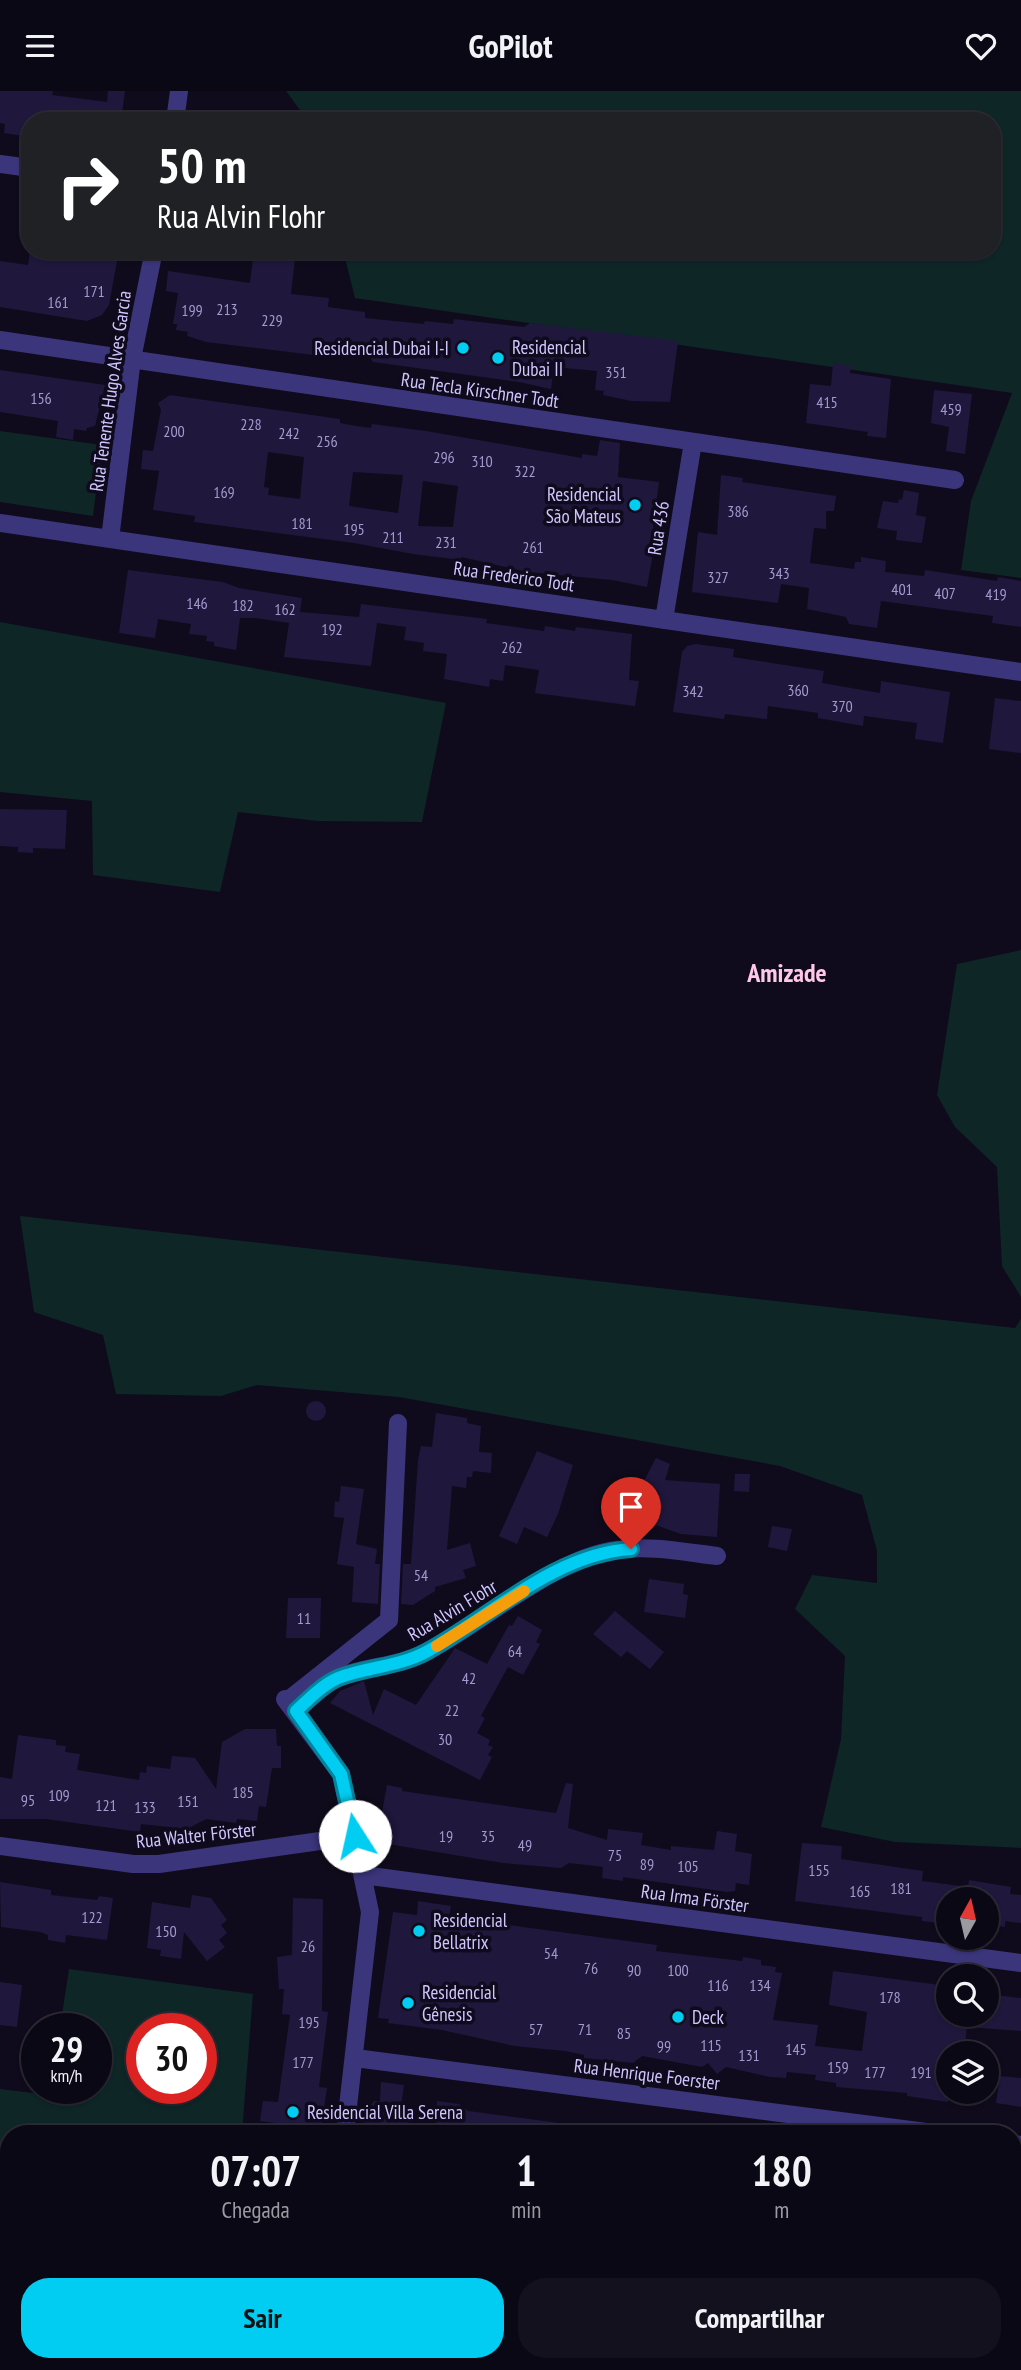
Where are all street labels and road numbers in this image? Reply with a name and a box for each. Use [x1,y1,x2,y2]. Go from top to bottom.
street label: Rua Tenente Hugo Alves Garcia [84,289,136,493]
street label: Rua Tecla Kirschner Todt [400,367,561,413]
street label: Rua 436 [642,499,674,557]
street label: Rua Frederico Todt [452,556,577,596]
street label: Rua Alvin Flohr [403,1574,502,1646]
street label: Rua Walter Förster [135,1817,258,1853]
street label: Rua Irma Förster [640,1879,751,1918]
street label: Rua Henrique Foerster [573,2053,722,2095]

